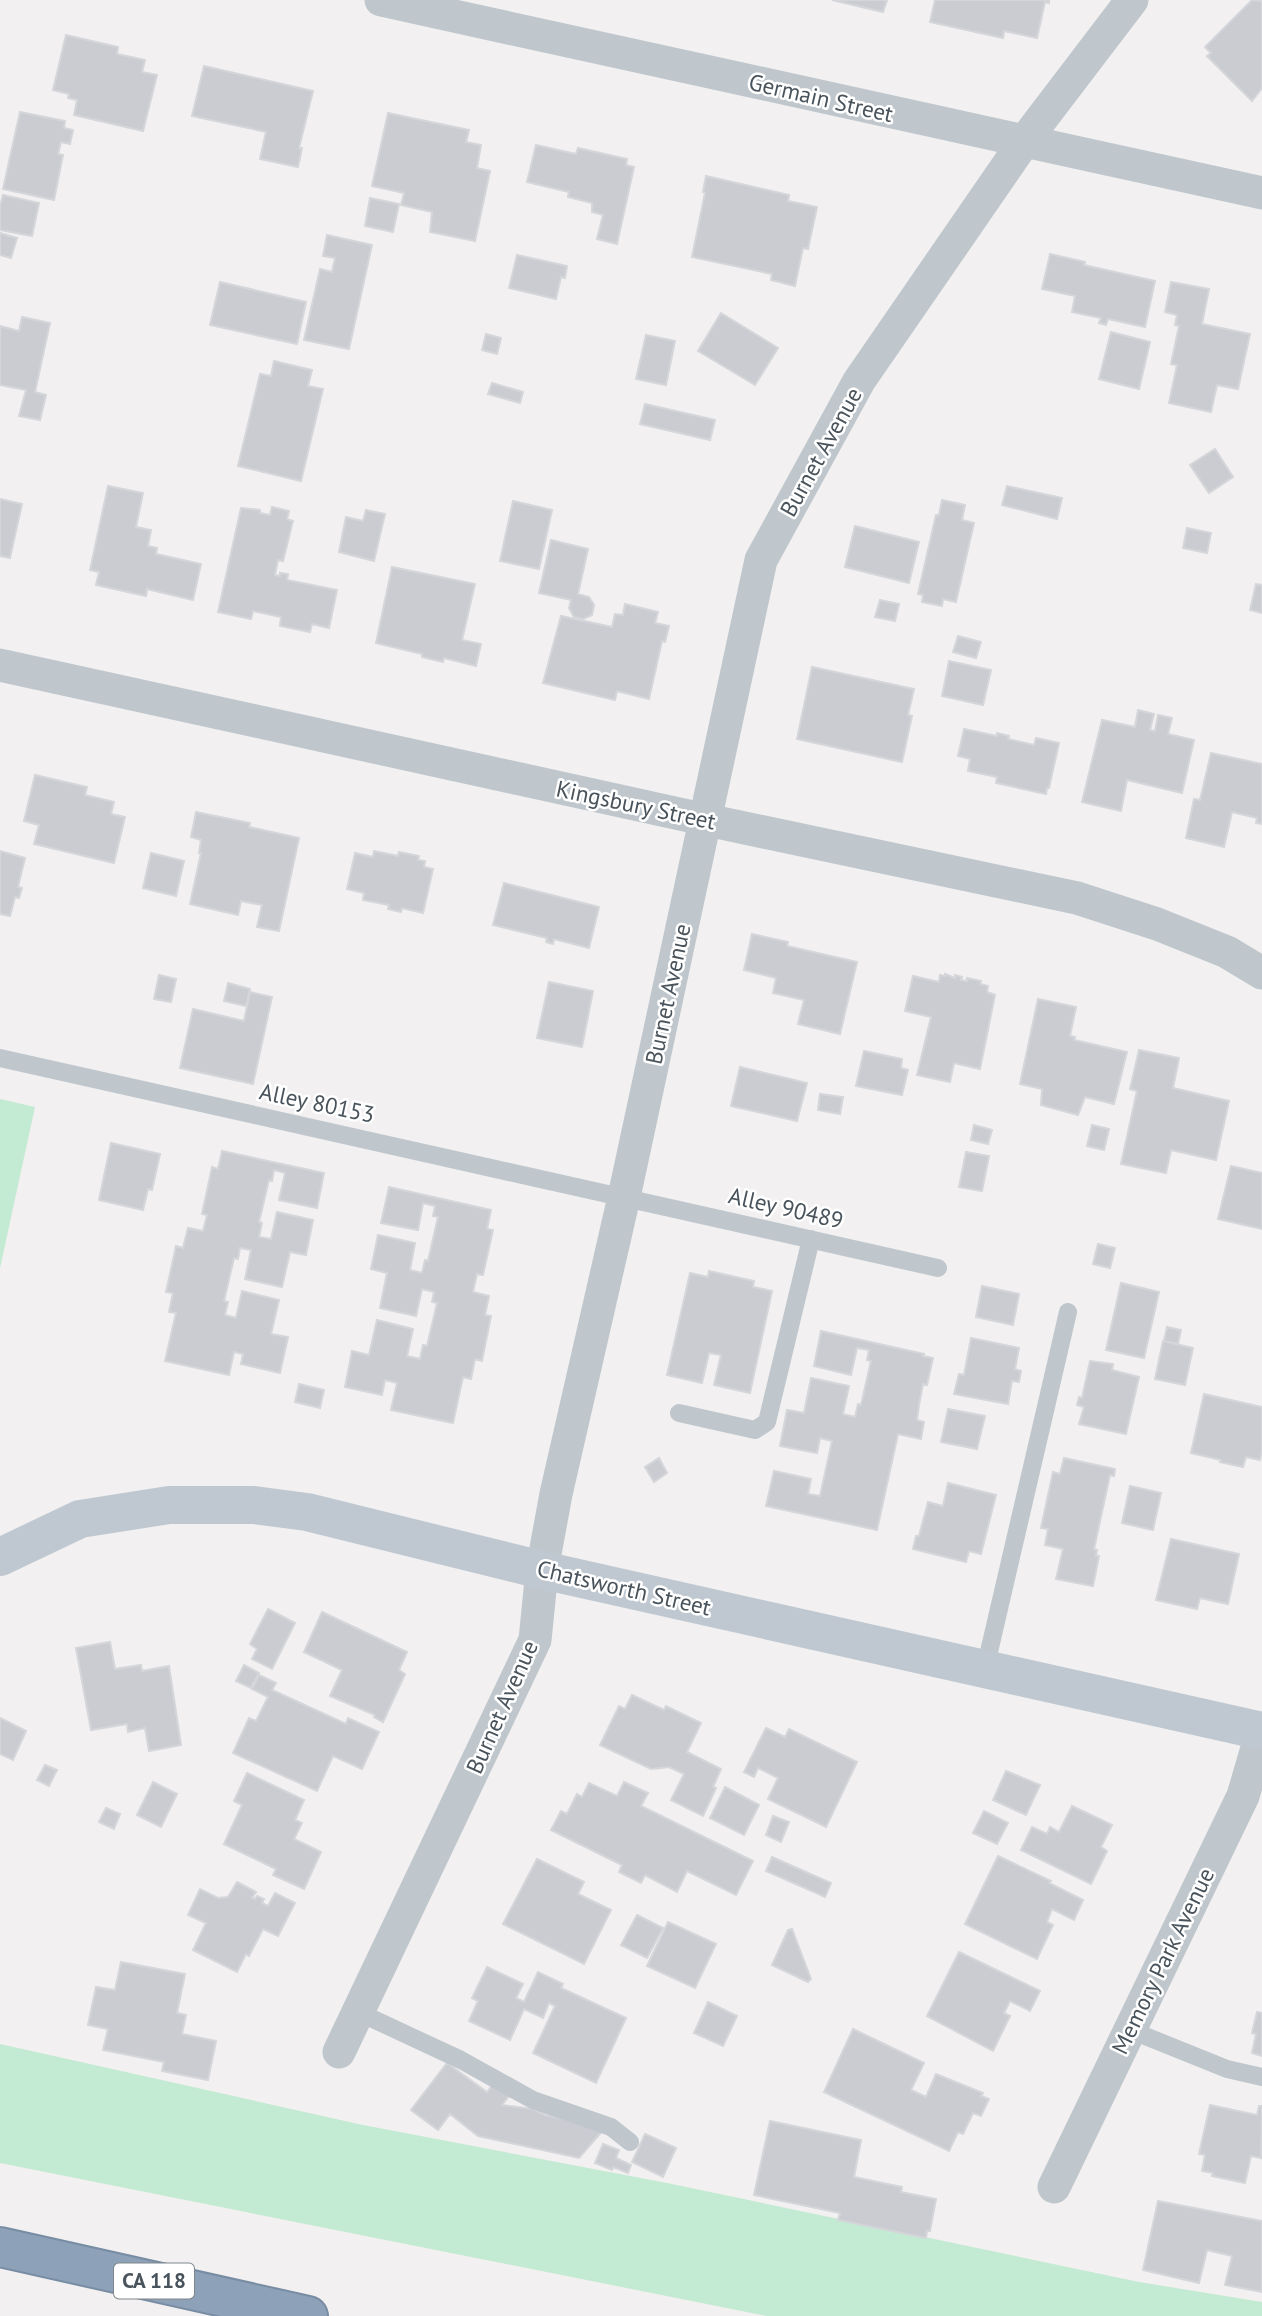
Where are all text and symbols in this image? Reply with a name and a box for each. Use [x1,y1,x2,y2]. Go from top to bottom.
street label: Germain Street [746,67,896,128]
street label: Burnet Avenue [773,382,868,521]
street label: Kingsbury Street [554,773,719,836]
street label: Burnet Avenue [638,921,697,1067]
street label: Alley 80153 [257,1076,377,1129]
street label: Alley 90489 [726,1180,846,1235]
street label: Chatsworth Street [534,1553,714,1622]
street label: Burnet Avenue [459,1636,544,1778]
street label: Memory Park Avenue [1105,1863,1220,2059]
road number: CA 118 [114,2264,194,2298]

